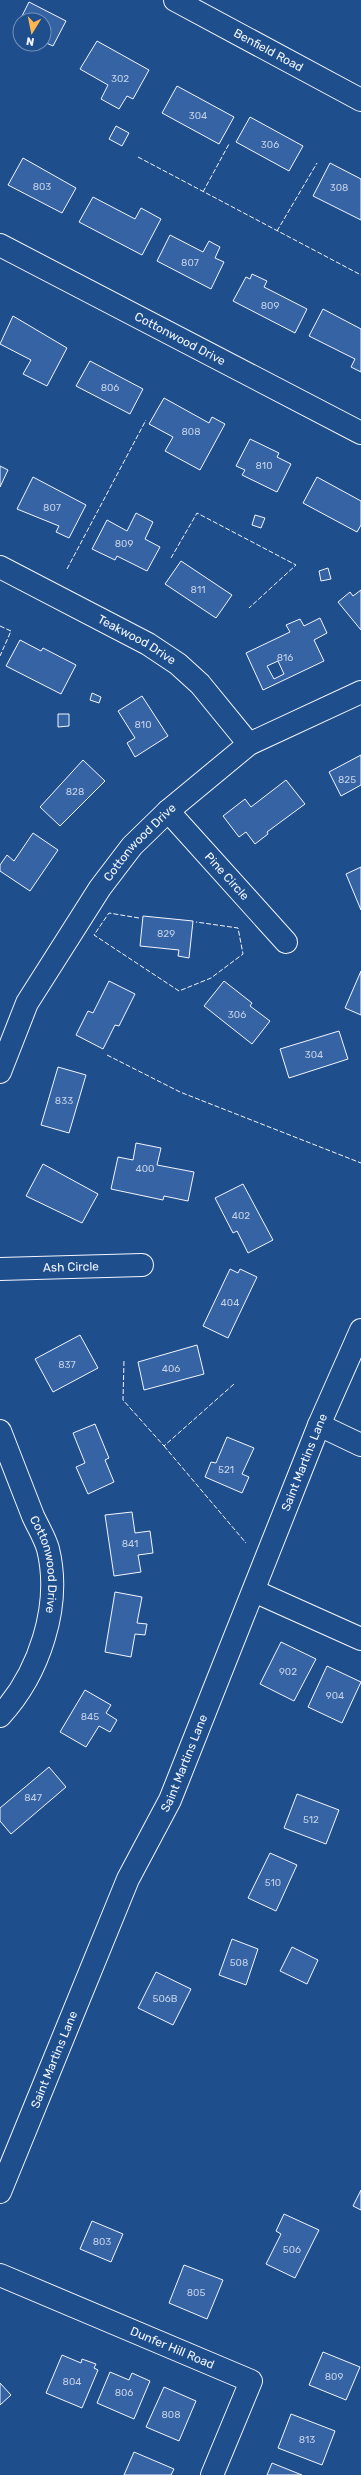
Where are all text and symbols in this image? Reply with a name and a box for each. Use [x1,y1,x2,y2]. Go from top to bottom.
north arrow [12,12,52,52]
street label: Benfield Road [231,26,305,75]
text: N [25,34,35,48]
house number: 302 [111,73,129,85]
house number: 304 [189,110,207,122]
house number: 306 [261,139,279,151]
house number: 803 [33,181,51,193]
house number: 308 [330,182,348,194]
house number: 807 [181,257,199,269]
house number: 809 [261,300,279,312]
street label: Cottonwood Drive [132,309,228,368]
house number: 806 [101,382,119,394]
house number: 808 [181,426,201,438]
house number: 810 [256,460,273,472]
house number: 807 [43,502,61,514]
house number: 809 [115,538,133,550]
house number: 811 [191,584,205,596]
street label: Teakwood Drive [95,612,179,668]
house number: 816 [277,652,293,664]
house number: 810 [135,719,152,731]
house number: 825 [338,774,356,786]
house number: 828 [66,786,84,798]
street label: Cottonwood Drive [101,800,179,884]
street label: Pine Circle [202,850,252,903]
house number: 829 [157,928,175,940]
house number: 306 [228,1009,246,1021]
house number: 304 [305,1049,323,1061]
house number: 833 [55,1095,73,1107]
house number: 400 [136,1163,154,1175]
house number: 402 [232,1210,250,1222]
street label: Ash Circle [43,1259,99,1275]
house number: 404 [221,1297,239,1309]
house number: 837 [58,1359,76,1371]
house number: 406 [162,1363,180,1375]
street label: Saint Martins Lane [278,1411,330,1513]
house number: 521 [218,1464,234,1476]
street label: Cottonwood Drive [27,1513,59,1615]
house number: 841 [122,1538,138,1550]
house number: 902 [279,1666,297,1678]
house number: 904 [326,1690,344,1702]
house number: 845 [81,1711,99,1723]
street label: Saint Martins Lane [158,1712,210,1814]
house number: 847 [24,1792,42,1804]
house number: 512 [303,1814,319,1826]
house number: 510 [265,1877,281,1889]
house number: 508 [230,1957,248,1969]
house number: 506B [153,1993,178,2005]
street label: Saint Martins Lane [28,2009,80,2110]
house number: 803 [93,2236,111,2248]
house number: 506 [283,2244,301,2256]
house number: 805 [187,2287,205,2299]
street label: Dunfer Hill Road [128,2324,216,2372]
house number: 809 [325,2371,343,2383]
house number: 804 [63,2376,81,2388]
house number: 806 [115,2387,133,2399]
house number: 808 [161,2409,181,2421]
house number: 813 [299,2434,315,2446]

